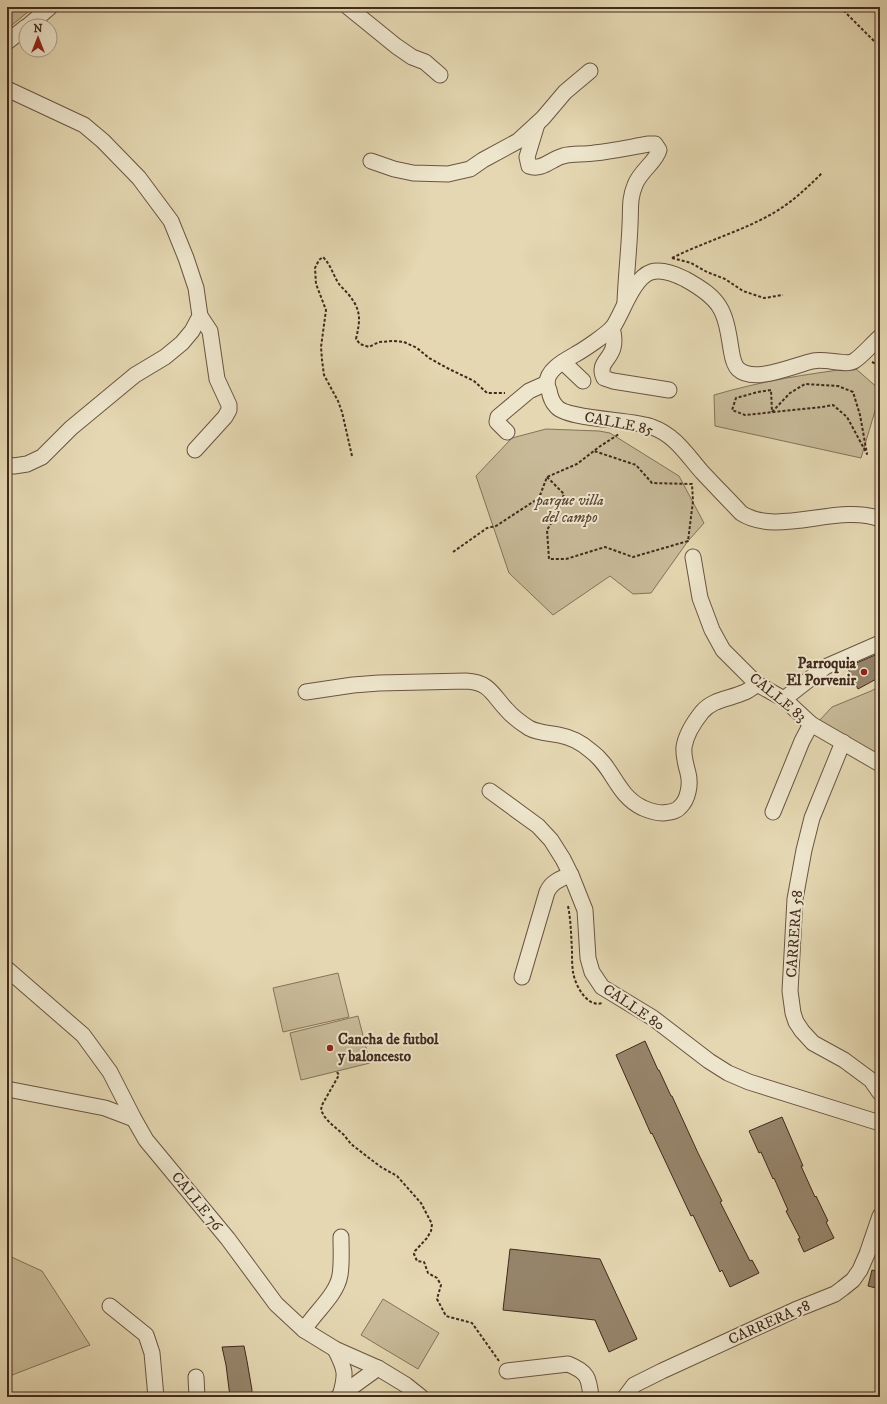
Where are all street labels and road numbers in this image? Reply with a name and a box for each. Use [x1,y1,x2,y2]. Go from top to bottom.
street label: CALLE 85 [583,407,656,440]
street label: CALLE 83 [745,669,810,726]
street label: CARRERA 58 [782,890,807,978]
street label: CALLE 80 [599,980,668,1035]
street label: CALLE 76 [167,1168,227,1236]
street label: CARRERA 58 [725,1296,813,1349]

